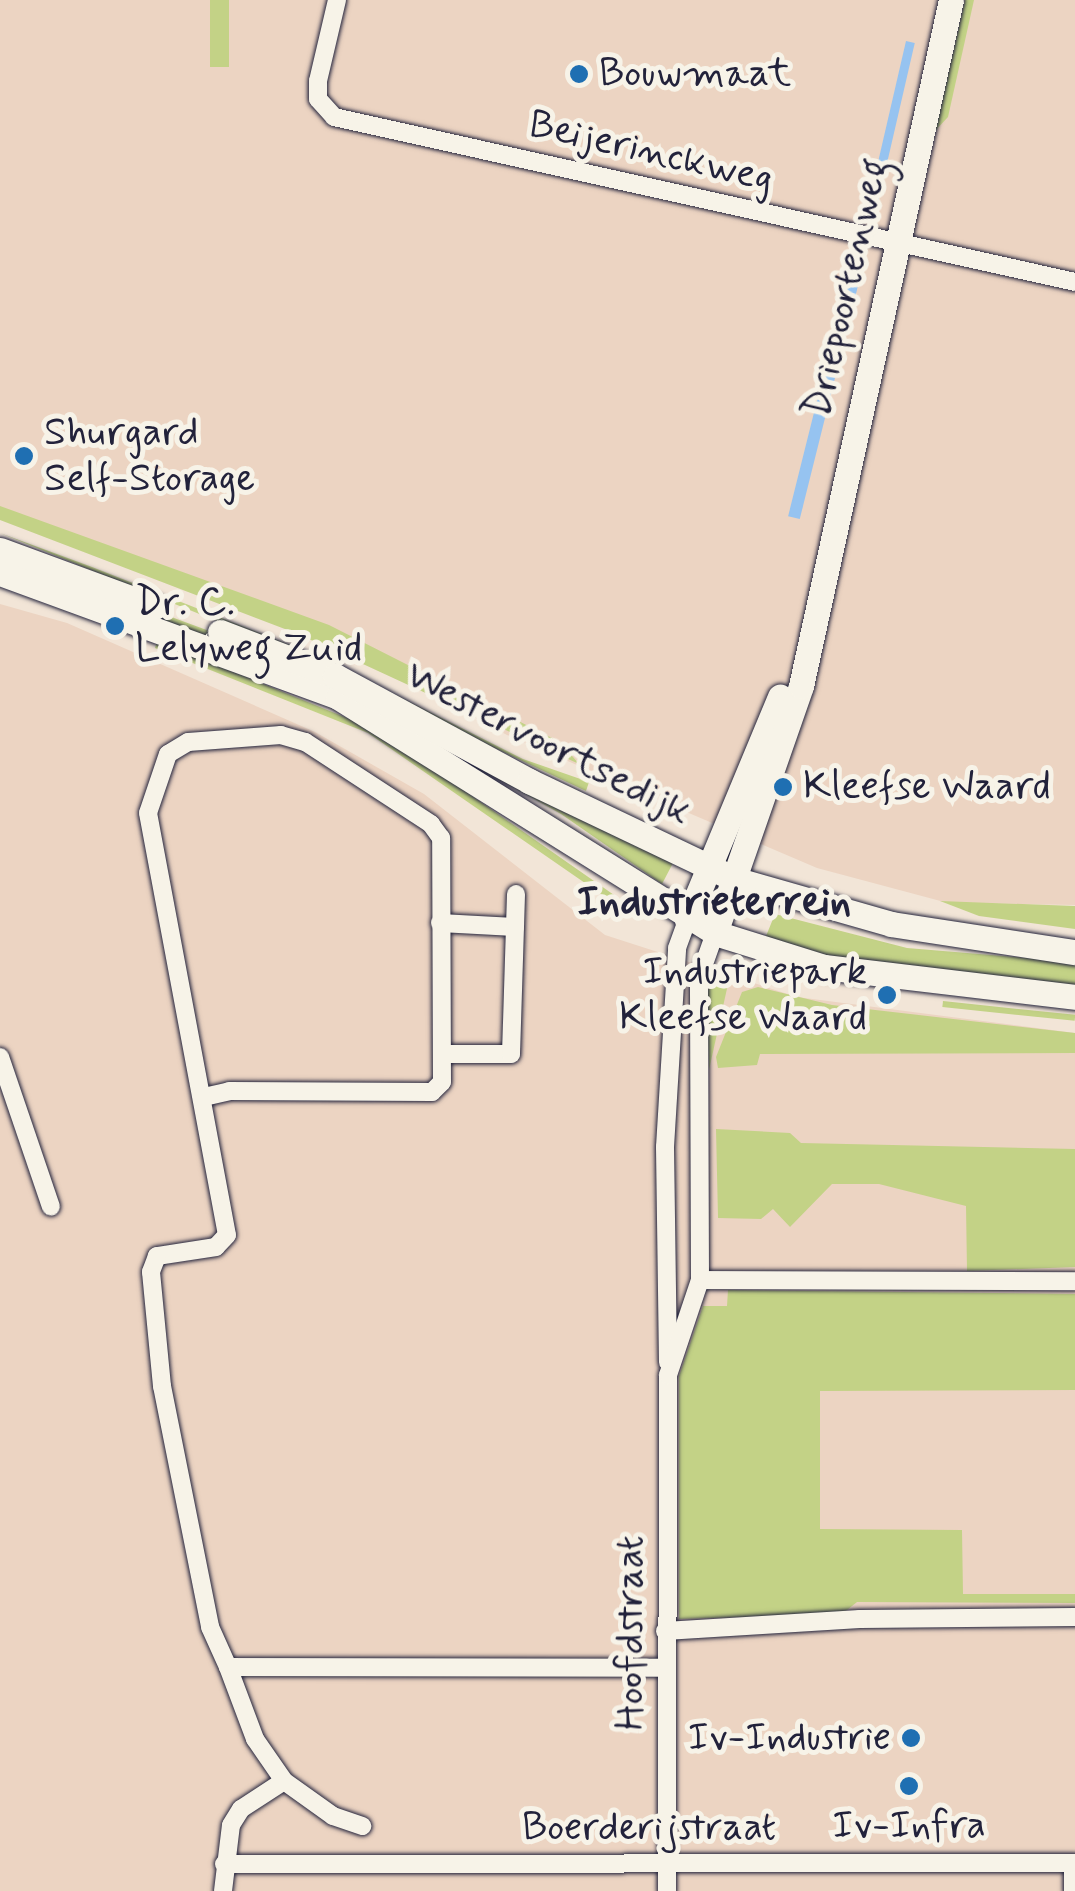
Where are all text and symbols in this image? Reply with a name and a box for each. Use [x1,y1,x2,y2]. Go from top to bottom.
place label: Bouwmaat [599,50,791,98]
marker: Bouwmaat [568,63,590,85]
street label: Beijerinckweg [524,101,778,203]
street label: Driepoortenweg [794,154,900,422]
place label: Shurgard Self-Storage [44,409,255,503]
marker: Shurgard Self-Storage [13,445,35,467]
place label: Dr. C. Lelyweg Zuid [135,579,362,673]
marker: Dr. C. Lelyweg Zuid [104,615,126,637]
street label: Westervoortsedijk [397,651,699,837]
place label: Kleefse Waard [803,763,1054,811]
marker: Kleefse Waard [772,776,794,798]
district label: Industrieterrein [577,878,851,928]
place label: Industriepark Kleefse Waard [616,948,867,1042]
marker: Industriepark Kleefse Waard [876,984,898,1006]
street label: Hoofdstraat [607,1536,655,1730]
place label: Iv-Industrie [688,1714,891,1762]
marker: Iv-Industrie [900,1727,922,1749]
marker: Iv-Infra [898,1775,920,1797]
place label: Iv-Infra [832,1802,986,1850]
street label: Boerderijstraat [522,1804,776,1852]

